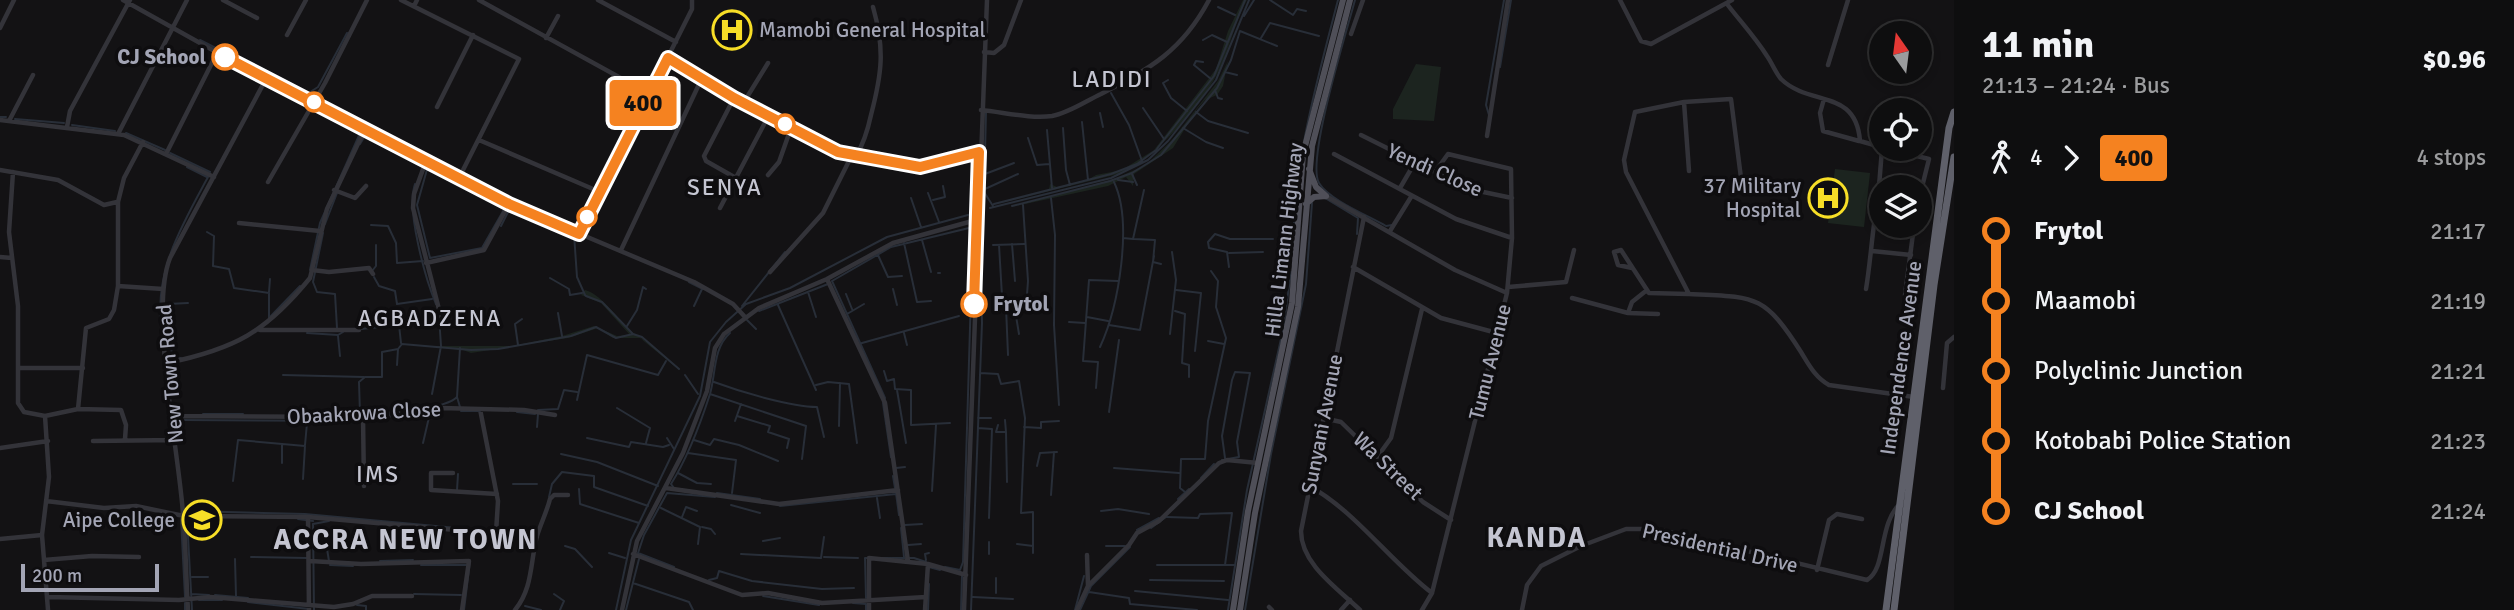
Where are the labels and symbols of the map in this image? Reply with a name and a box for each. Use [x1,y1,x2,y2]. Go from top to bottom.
hospital icon: Mamobi General Hospital [711,9,753,51]
place label: Mamobi General Hospital [759,17,986,43]
north arrow [1869,21,1932,84]
place label: CJ School [117,44,206,70]
marker: CJ School [212,44,238,70]
district label: LADIDI [1071,65,1153,94]
line badge: 400 [603,80,683,126]
unlabelled marker [304,92,324,112]
unlabelled marker [775,114,795,134]
street label: Yendi Close [1383,137,1487,203]
street label: Hilla Limann Highway [1259,141,1309,339]
district label: SENYA [687,173,763,202]
place label: 37 Military Hospital [1703,173,1801,223]
hospital icon: 37 Military Hospital [1807,177,1849,219]
unlabelled marker [577,207,597,227]
street label: Independence Avenue [1874,259,1928,457]
marker: Frytol [961,291,987,317]
place label: Frytol [993,291,1050,317]
street label: Tumu Avenue [1463,301,1517,423]
street label: New Town Road [151,303,189,445]
district label: AGBADZENA [358,304,502,333]
street label: Sunyani Avenue [1296,352,1348,496]
street label: Obaakrowa Close [286,396,442,430]
street label: Wa Street [1348,426,1428,506]
district label: IMS [356,460,400,489]
school or university icon: Aipe College [181,499,223,541]
place label: Aipe College [63,507,175,533]
street label: Presidential Drive [1640,517,1800,579]
district label: KANDA [1487,521,1587,555]
district label: ACCRA NEW TOWN [274,523,538,557]
scale bar [21,561,159,593]

